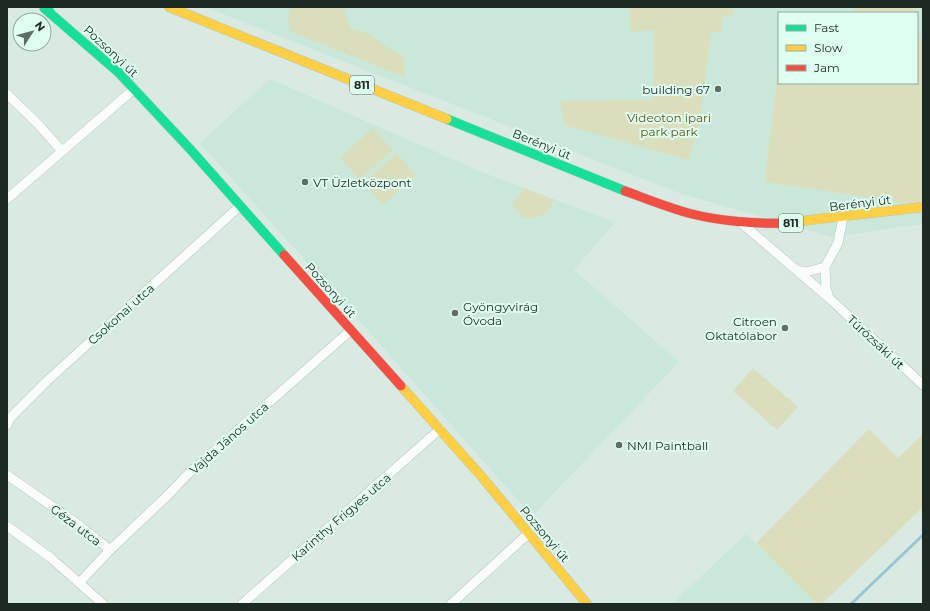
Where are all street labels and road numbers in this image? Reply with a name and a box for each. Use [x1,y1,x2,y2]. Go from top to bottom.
street label: Pozsonyi út [81,22,141,80]
road number: 811 [350,76,374,94]
street label: Berényi út [510,125,574,163]
street label: Berényi út [828,192,892,214]
road number: 811 [779,214,803,232]
street label: Pozsonyi út [302,259,360,321]
street label: Csokonai utca [85,280,157,348]
street label: Túrózsáki út [844,312,908,372]
street label: Vajda János utca [187,399,271,477]
street label: Karinthy Frigyes utca [288,470,394,564]
street label: Géza utca [48,501,104,549]
street label: Pozsonyi út [517,503,573,565]

